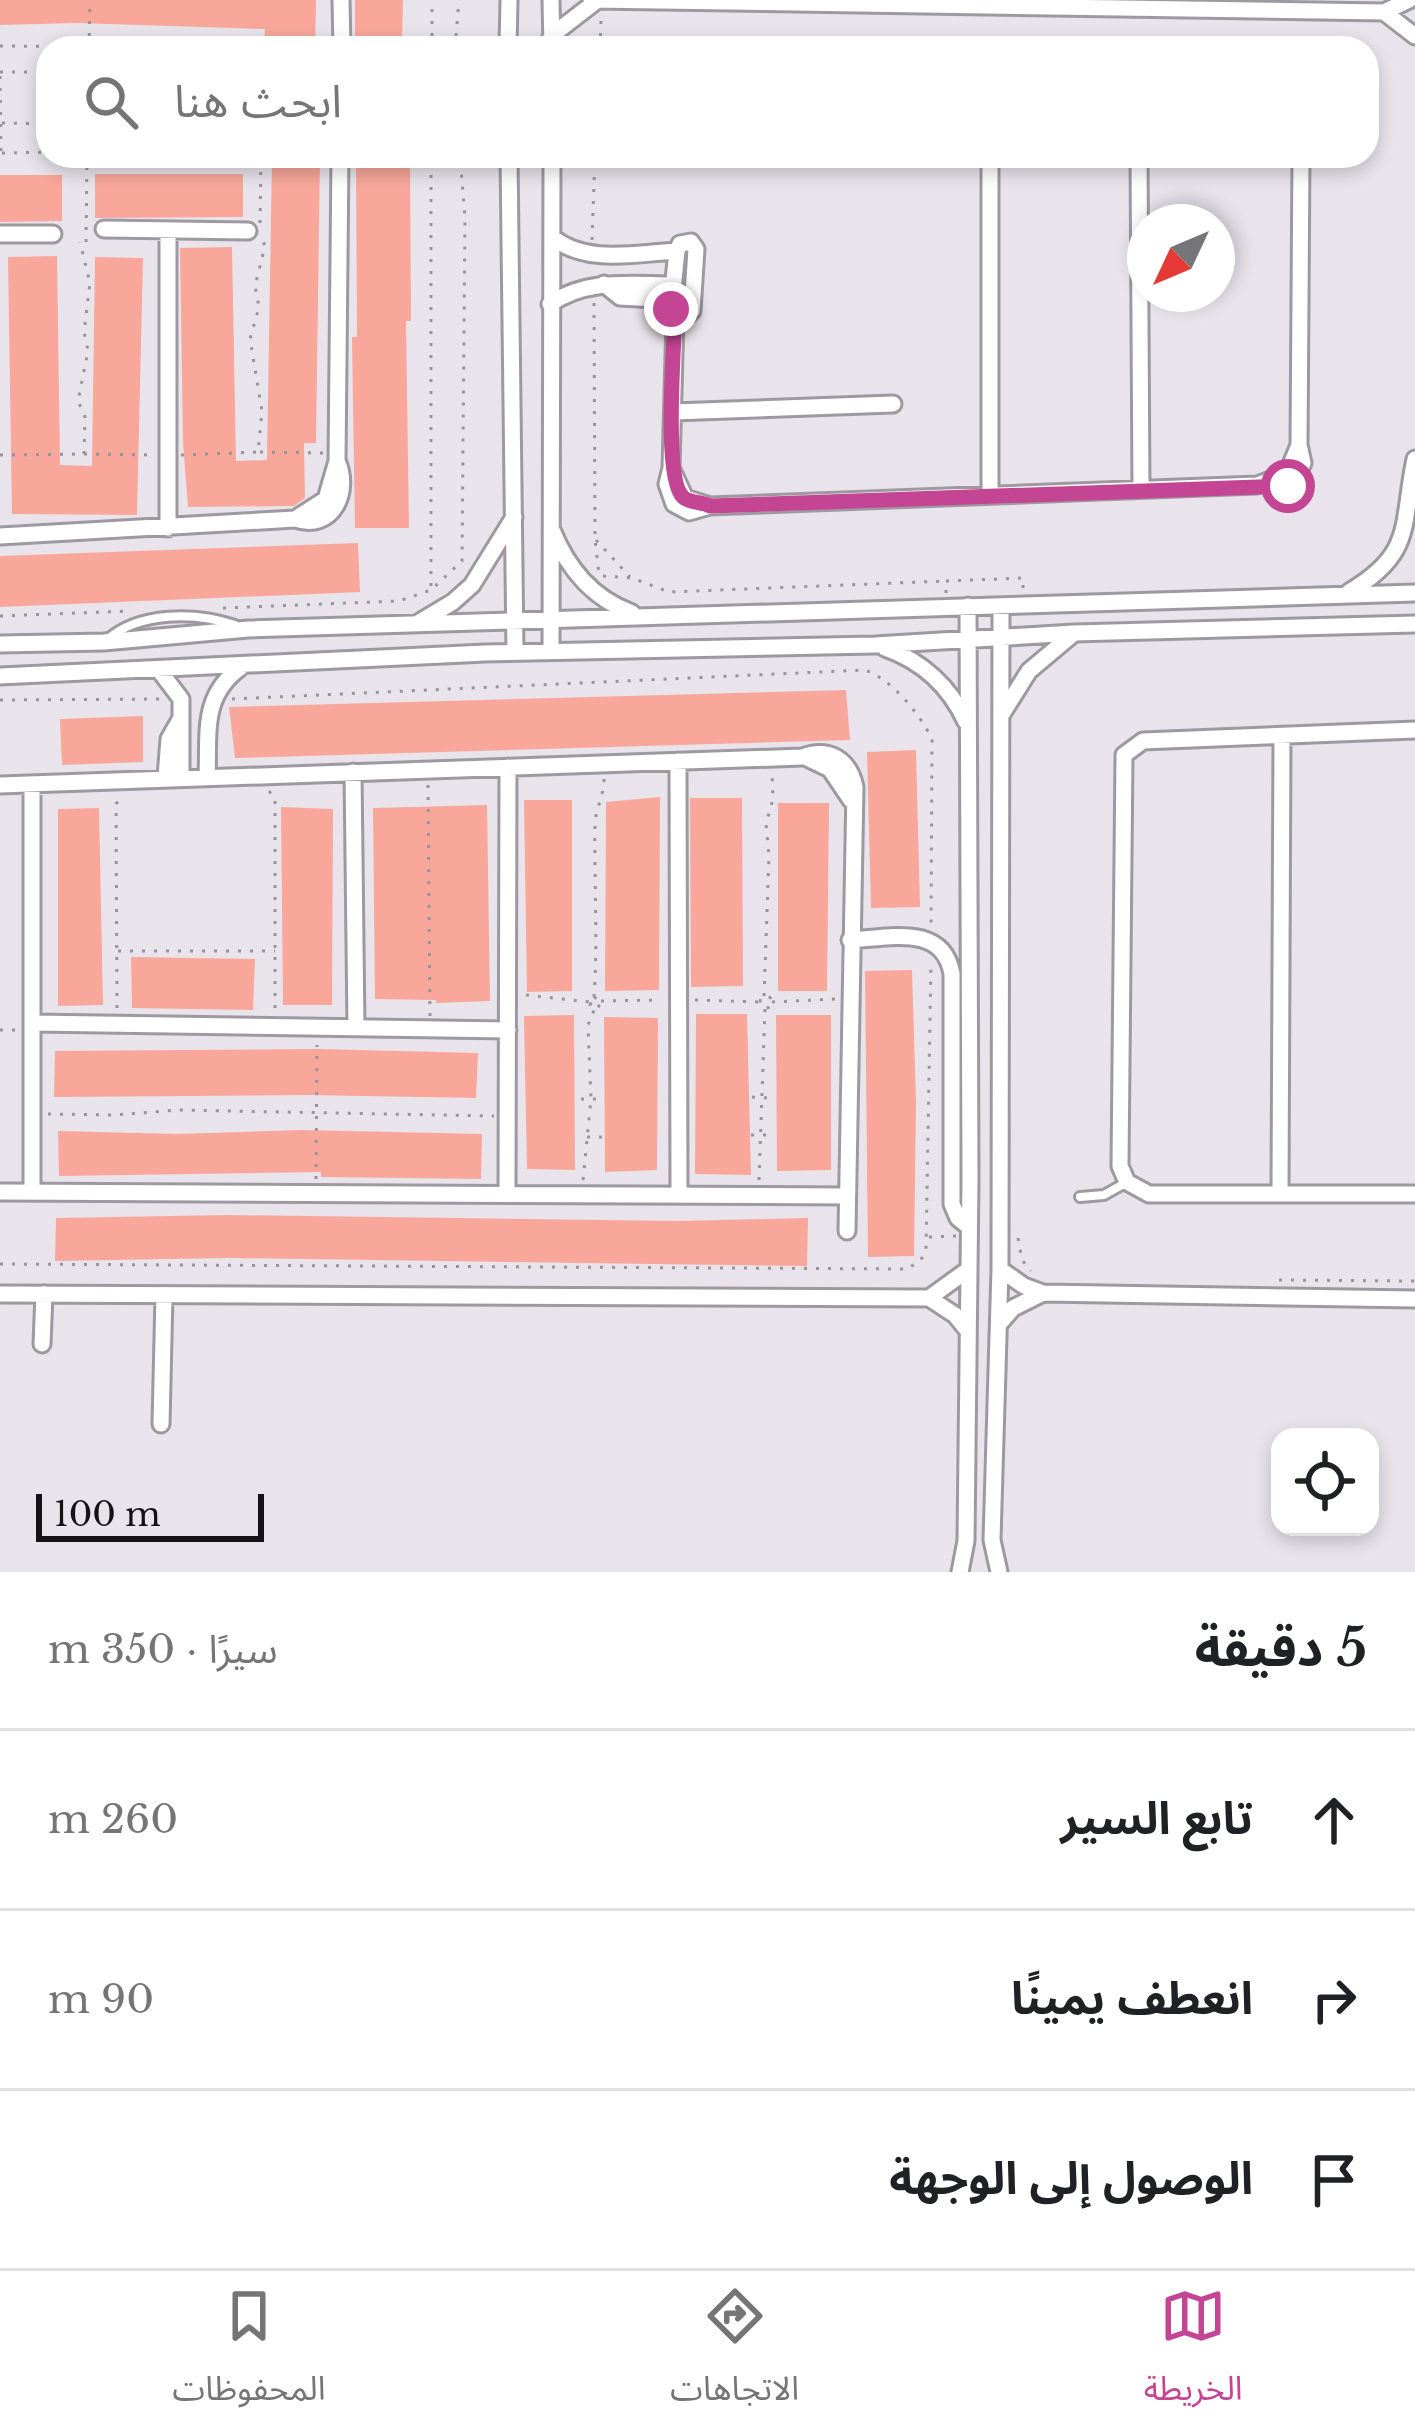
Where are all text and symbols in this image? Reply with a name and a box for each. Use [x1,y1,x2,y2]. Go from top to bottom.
search box [36,36,1379,168]
icon: search [78,69,144,135]
text: ابحث هنا [174,73,342,129]
north arrow [1127,204,1235,312]
route end [644,282,698,336]
route start [1261,459,1315,513]
map controls [1271,1428,1379,1536]
button: locate [1271,1428,1379,1536]
scale bar [36,1488,264,1541]
text: 100 m [54,1494,161,1535]
text: 5 دقيقة [1195,1617,1367,1680]
text: سيرًا · 350 m [48,1625,277,1674]
icon: ahead [1301,1787,1367,1853]
text: تابع السير [1060,1790,1253,1846]
text: 260 m [48,1795,178,1844]
icon: right [1301,1967,1367,2033]
text: انعطف يمينًا [1011,1970,1253,2026]
text: 90 m [48,1975,154,2024]
icon: arrive [1301,2147,1367,2213]
text: الوصول إلى الوجهة [889,2150,1253,2206]
tab: المحفوظات [172,2283,326,2424]
tab: الاتجاهات [670,2283,799,2424]
tab: الخريطة [1144,2283,1243,2424]

